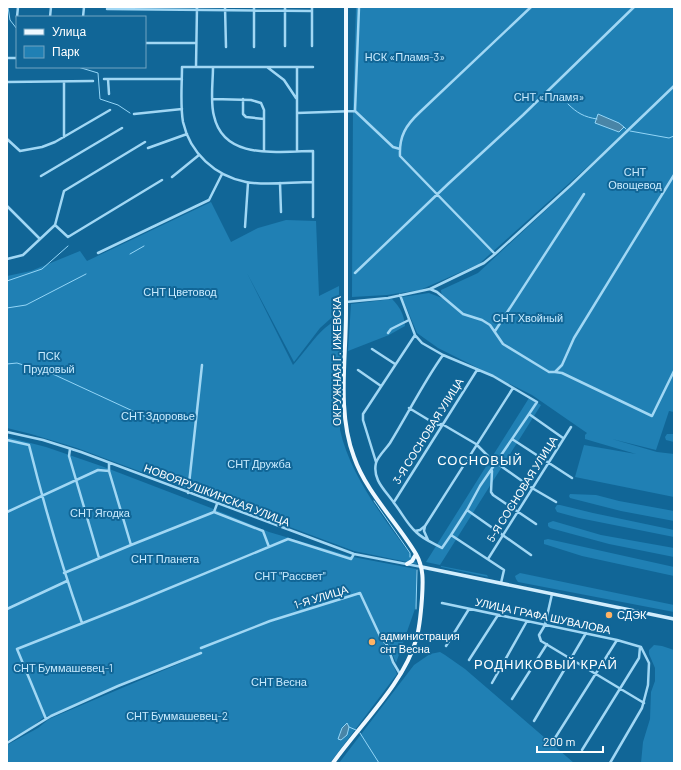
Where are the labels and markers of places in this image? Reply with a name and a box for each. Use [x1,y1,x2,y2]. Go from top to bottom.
place label: СДЭК [617,608,647,621]
marker: СДЭК [604,610,614,620]
place label: администрация снт Весна [380,629,460,655]
marker: администрация снт Весна [367,637,377,647]

